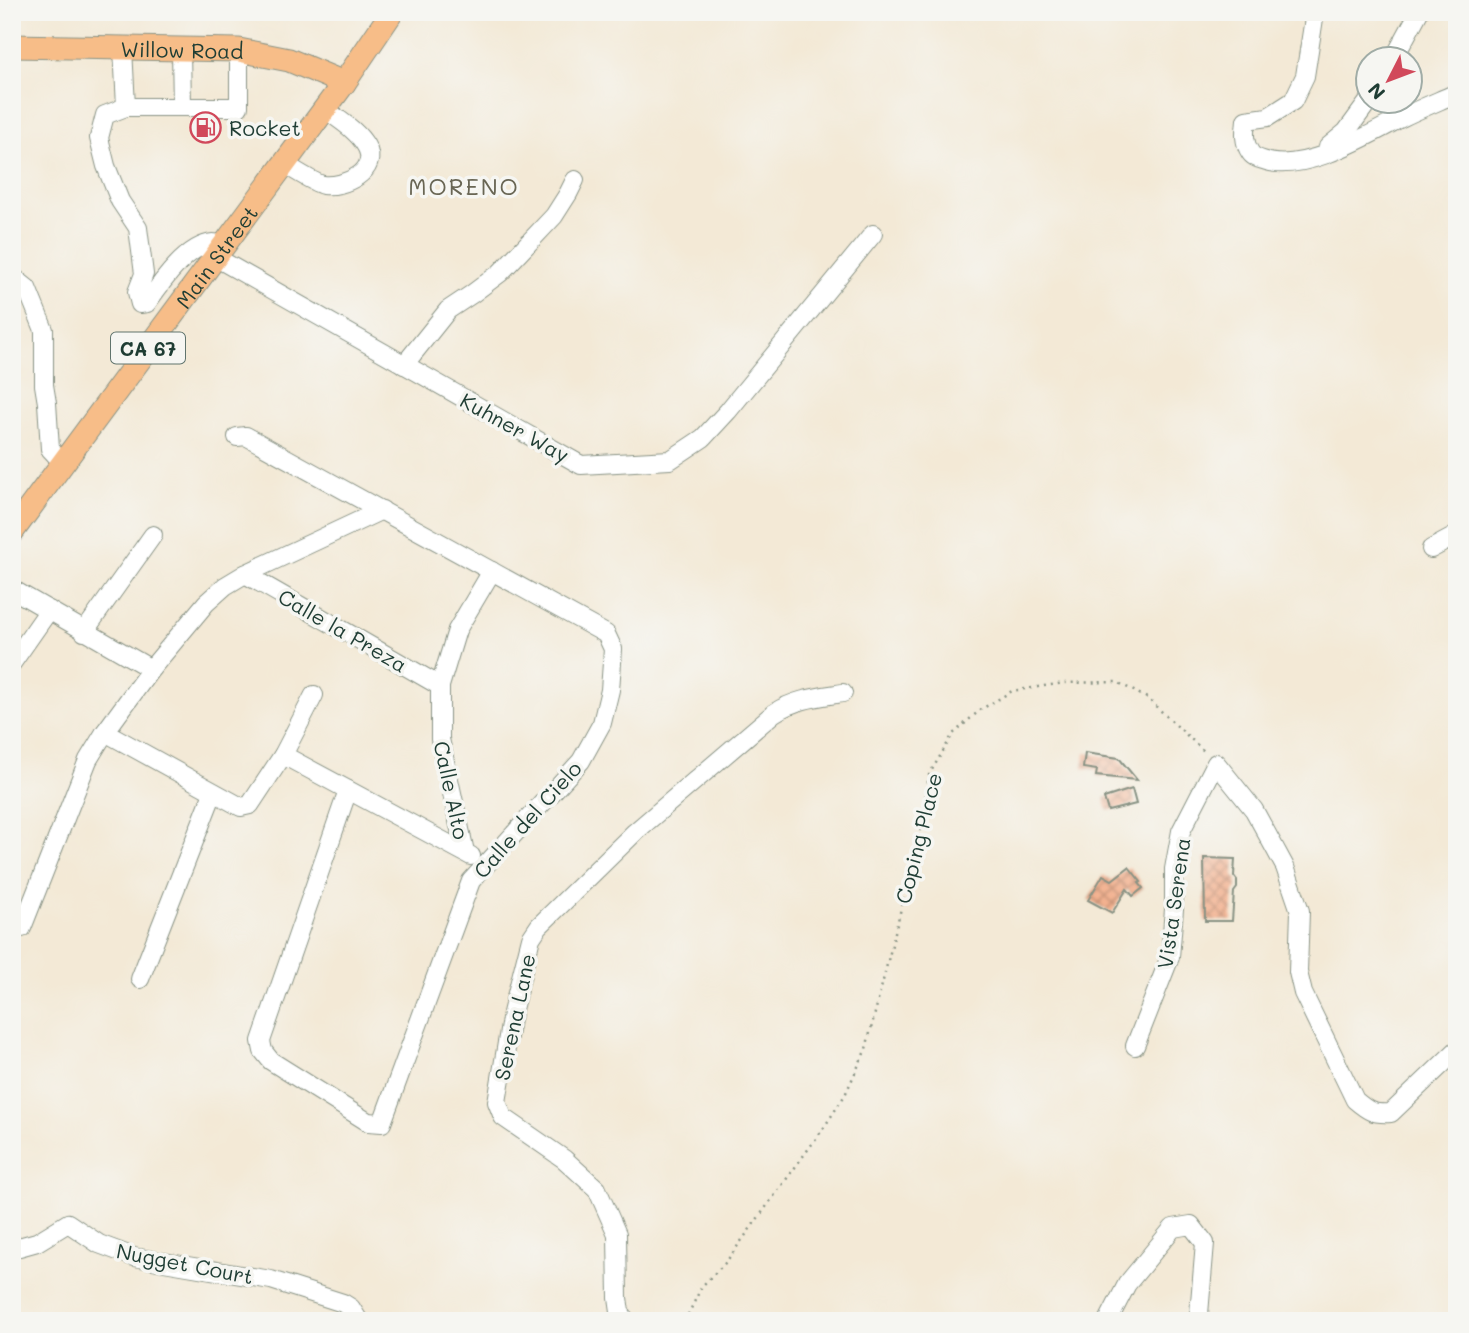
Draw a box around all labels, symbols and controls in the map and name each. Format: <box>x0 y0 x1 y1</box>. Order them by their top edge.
street label: Willow Road <box>120 34 244 64</box>
north arrow <box>1354 46 1424 116</box>
text: N <box>1362 78 1390 105</box>
fuel station icon: Rocket <box>189 110 223 144</box>
place label: Rocket <box>229 114 301 141</box>
district label: MORENO <box>408 171 520 201</box>
street label: Main Street <box>169 199 263 313</box>
road number: CA 67 <box>111 332 185 364</box>
street label: Kuhner Way <box>456 386 574 468</box>
street label: Calle la Preza <box>274 582 412 678</box>
street label: Calle Alto <box>428 738 476 842</box>
street label: Calle del Cielo <box>467 755 587 883</box>
street label: Coping Place <box>889 770 947 906</box>
street label: Vista Serena <box>1150 836 1196 970</box>
street label: Serena Lane <box>487 951 541 1083</box>
street label: Nugget Court <box>114 1236 256 1290</box>

